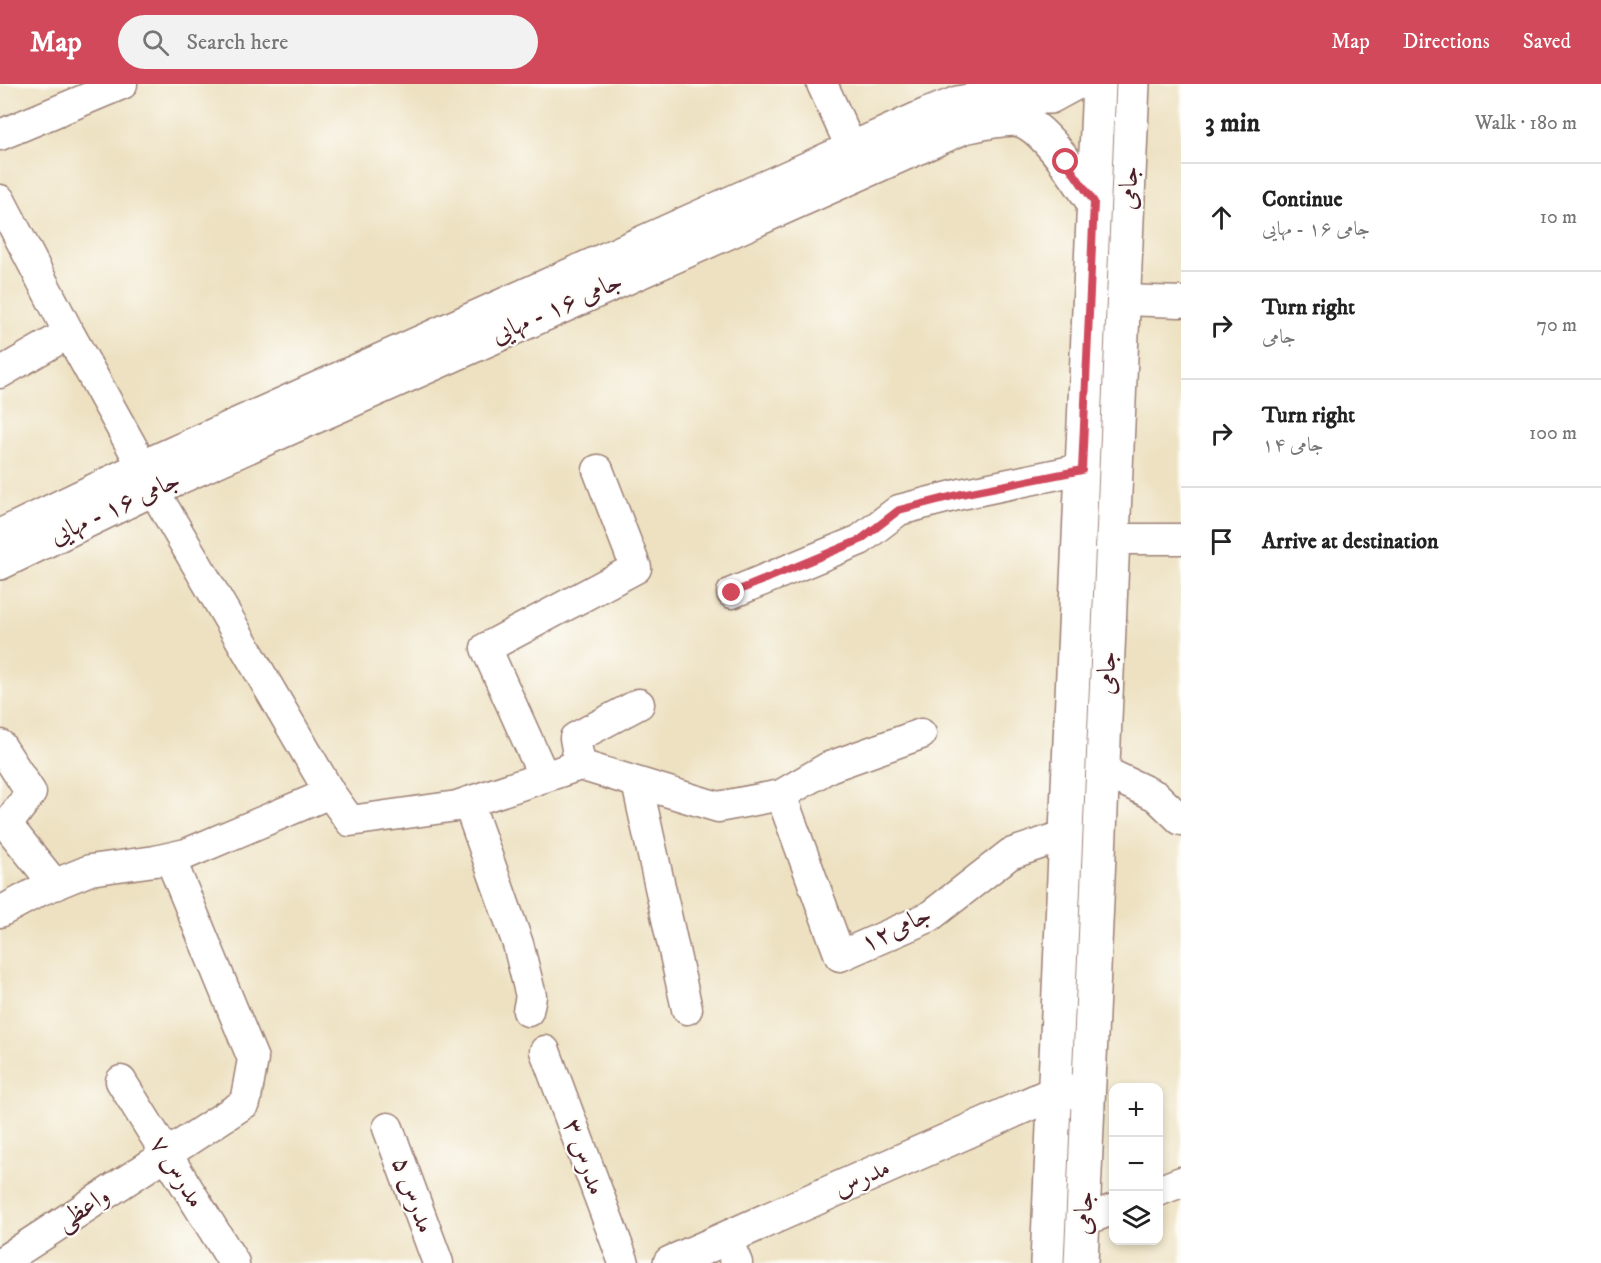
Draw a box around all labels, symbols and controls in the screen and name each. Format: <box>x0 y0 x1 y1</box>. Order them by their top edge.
search box <box>118 15 538 69</box>
text: Map <box>30 25 82 60</box>
icon: search <box>139 26 172 59</box>
text: Search here <box>187 29 288 56</box>
text: Map <box>1331 29 1370 55</box>
text: Directions <box>1403 29 1490 55</box>
text: Saved <box>1523 29 1571 55</box>
text: 3 min <box>1205 107 1260 140</box>
text: Walk · 180 m <box>1475 111 1577 136</box>
route start <box>1052 148 1078 174</box>
street label: جامی <box>1111 165 1147 211</box>
text: Continue <box>1262 186 1343 213</box>
icon: ahead <box>1205 201 1238 234</box>
text: 10 m <box>1540 205 1577 230</box>
text: جامی ۱۶ - مهایی <box>1262 217 1370 242</box>
street label: جامی ۱۶ - مهایی <box>486 264 628 352</box>
text: Turn right <box>1262 294 1355 321</box>
icon: right <box>1205 309 1238 342</box>
text: 70 m <box>1536 313 1577 338</box>
text: جامی <box>1262 325 1296 350</box>
text: Turn right <box>1262 402 1355 429</box>
icon: right <box>1205 417 1238 450</box>
text: 100 m <box>1529 421 1577 446</box>
text: جامی ۱۴ <box>1262 433 1324 458</box>
street label: جامی ۱۶ - مهایی <box>44 463 186 553</box>
icon: arrive <box>1205 525 1238 558</box>
text: Arrive at destination <box>1262 528 1439 555</box>
route end <box>718 579 744 605</box>
street label: جامی <box>1090 650 1124 696</box>
street label: جامی۱۲ <box>855 898 937 960</box>
map controls <box>1109 1083 1163 1245</box>
button: + <box>1109 1083 1163 1137</box>
street label: مدرس ۳ <box>555 1114 613 1200</box>
street label: مدرس ۷ <box>142 1130 212 1214</box>
button: − <box>1109 1137 1163 1191</box>
street label: مدرس <box>829 1151 895 1205</box>
street label: مدرس ۵ <box>384 1152 442 1238</box>
street label: واعظی <box>50 1179 116 1239</box>
street label: جامی <box>1066 1190 1102 1236</box>
button: layers <box>1109 1191 1163 1245</box>

